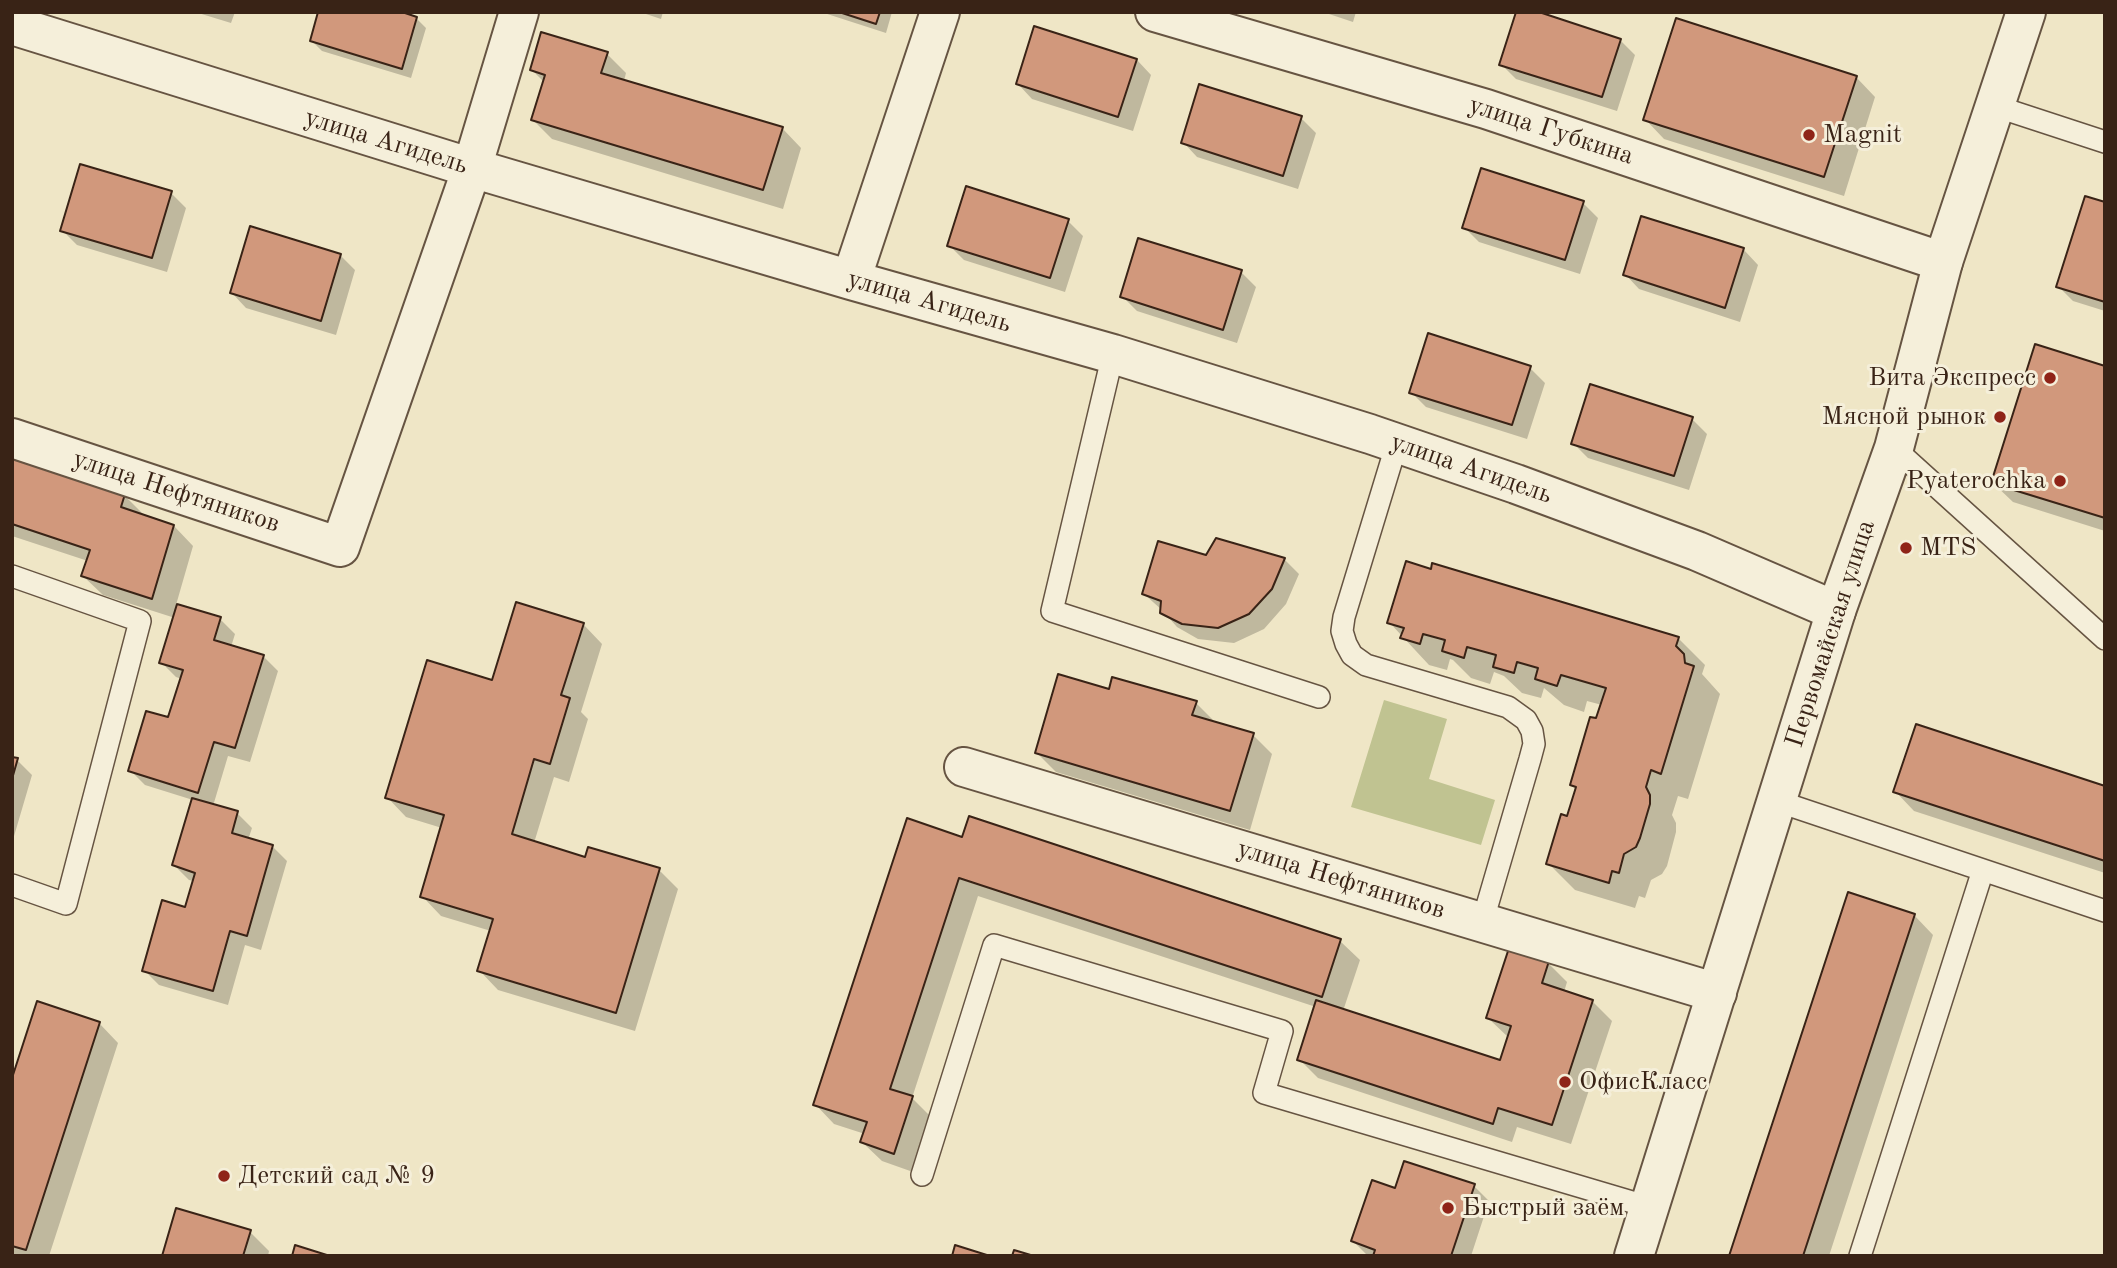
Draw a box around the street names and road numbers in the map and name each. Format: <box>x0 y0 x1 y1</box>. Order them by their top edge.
street label: улица Губкина <box>1465 90 1637 172</box>
street label: улица Агидель <box>301 102 471 182</box>
street label: улица Агидель <box>844 264 1014 340</box>
street label: улица Агидель <box>1386 427 1556 511</box>
street label: улица Нефтяников <box>68 444 284 540</box>
street label: Первомайская улица <box>1779 516 1883 752</box>
street label: улица Нефтяников <box>1233 834 1449 926</box>

